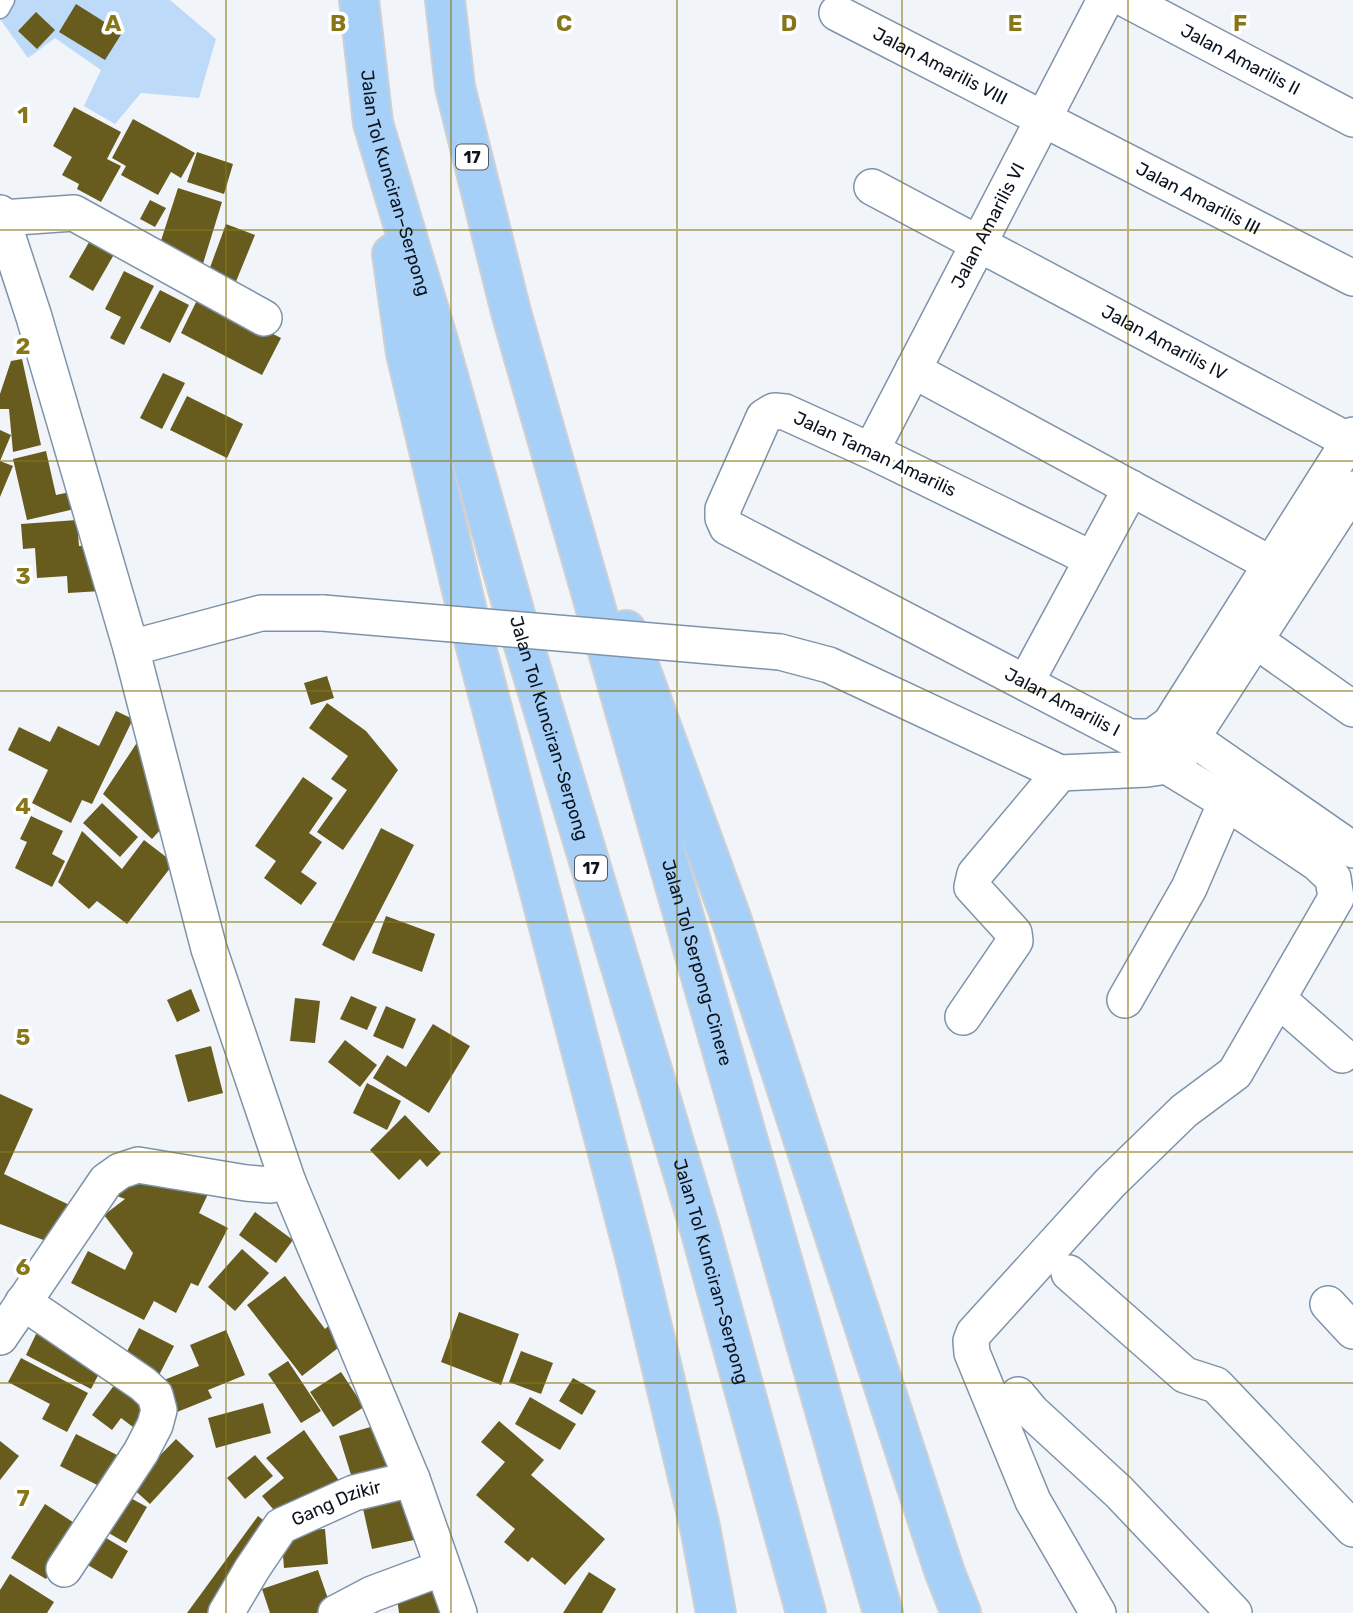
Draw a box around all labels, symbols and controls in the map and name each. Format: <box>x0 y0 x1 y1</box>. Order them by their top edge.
text: A <box>105 9 122 37</box>
text: B <box>330 9 346 37</box>
text: C <box>556 9 572 37</box>
text: D <box>781 9 797 37</box>
text: E <box>1008 9 1022 37</box>
text: F <box>1233 9 1247 37</box>
street label: Jalan Amarilis II <box>1177 19 1304 100</box>
street label: Jalan Amarilis VIII <box>869 22 1011 110</box>
street label: Jalan Tol Kunciran–Serpong <box>356 69 435 298</box>
text: 1 <box>17 101 29 129</box>
road number: 17 <box>456 144 488 169</box>
street label: Jalan Amarilis III <box>1132 157 1264 240</box>
street label: Jalan Amarilis VI <box>946 159 1030 292</box>
street label: Jalan Amarilis IV <box>1098 300 1231 385</box>
text: 2 <box>16 332 30 360</box>
street label: Jalan Taman Amarilis <box>790 407 960 501</box>
text: 3 <box>15 562 31 590</box>
street label: Jalan Tol Kunciran–Serpong <box>505 613 593 843</box>
street label: Jalan Amarilis I <box>1001 663 1124 741</box>
text: 4 <box>15 792 31 820</box>
road number: 17 <box>575 856 607 880</box>
street label: Jalan Tol Serpong–Cinere <box>657 857 737 1068</box>
text: 5 <box>16 1023 31 1051</box>
street label: Jalan Tol Kunciran–Serpong <box>668 1156 753 1387</box>
text: 6 <box>16 1253 31 1281</box>
street label: Gang Dzikir <box>288 1476 383 1531</box>
text: 7 <box>16 1484 30 1512</box>

